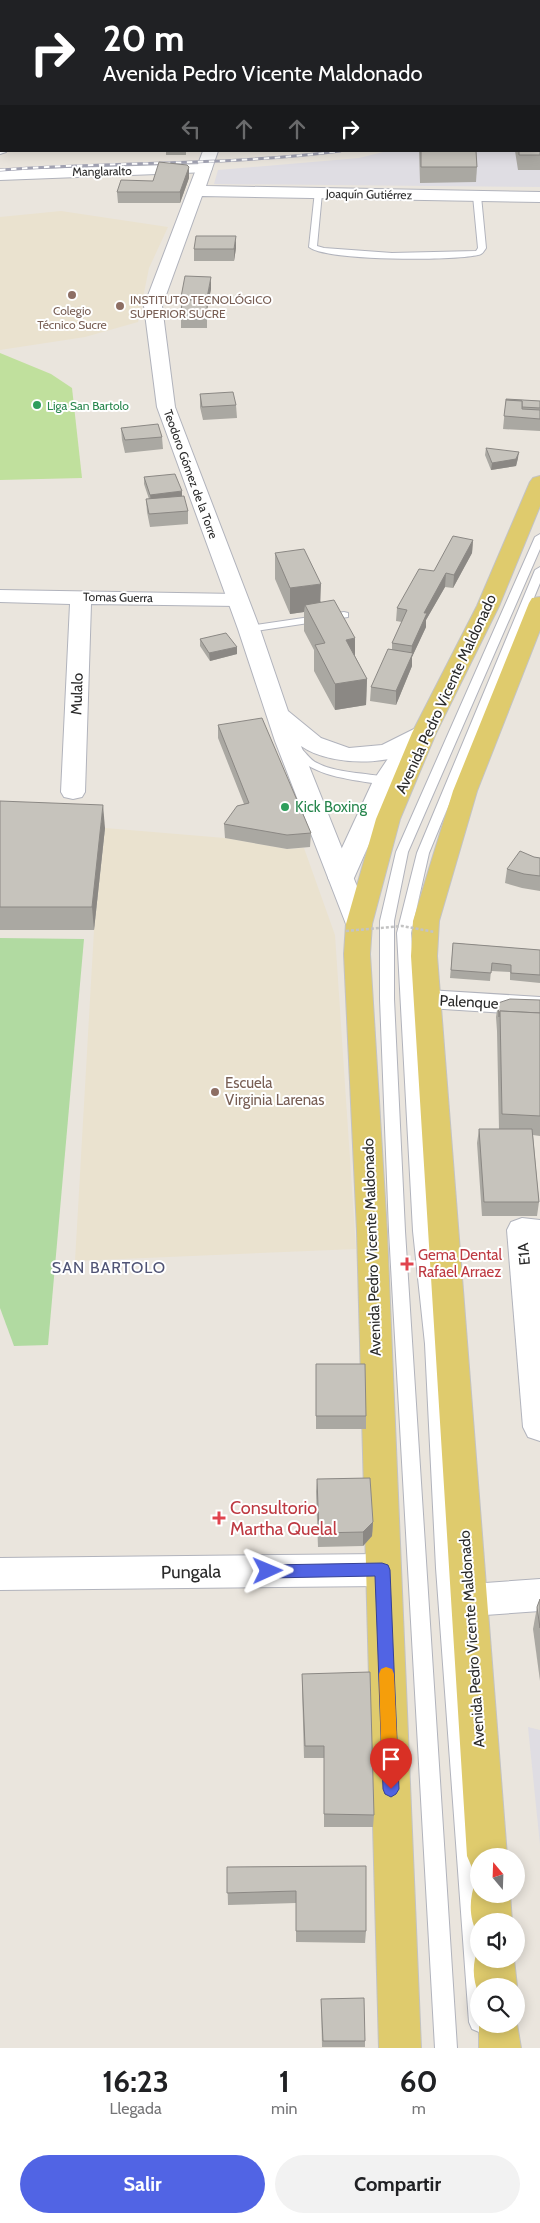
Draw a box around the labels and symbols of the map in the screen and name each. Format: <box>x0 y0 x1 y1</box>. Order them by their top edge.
street label: Manglaralto <box>72 163 132 179</box>
street label: Joaquín Gutiérrez <box>325 186 413 202</box>
marker: Colegio Técnico Sucre <box>66 289 78 301</box>
place label: INSTITUTO TECNOLÓGICO SUPERIOR SUCRE <box>130 292 272 321</box>
marker: INSTITUTO TECNOLÓGICO SUPERIOR SUCRE <box>114 300 126 312</box>
place label: Colegio Técnico Sucre <box>37 303 107 332</box>
place label: Liga San Bartolo <box>47 398 129 413</box>
marker: Liga San Bartolo <box>31 399 43 411</box>
street label: Teodoro Gómez de la Torre <box>161 407 221 541</box>
street label: Tomas Guerra <box>83 589 153 605</box>
street label: Avenida Pedro Vicente Maldonado <box>392 591 500 797</box>
street label: Mulalo <box>67 673 87 715</box>
place label: Kick Boxing <box>295 798 368 816</box>
marker: Kick Boxing <box>279 801 291 813</box>
street label: Palenque <box>439 991 499 1013</box>
place label: Escuela Virginia Larenas <box>225 1074 324 1109</box>
marker: Escuela Virginia Larenas <box>209 1086 221 1098</box>
street label: Avenida Pedro Vicente Maldonado <box>359 1138 385 1356</box>
street label: E1A <box>514 1241 534 1266</box>
place label: Gema Dental Rafael Arraez <box>418 1246 502 1281</box>
marker: Gema Dental Rafael Arraez <box>400 1257 414 1271</box>
district label: SAN BARTOLO <box>52 1258 166 1277</box>
place label: Consultorio Martha Quelal <box>230 1497 338 1540</box>
marker: Consultorio Martha Quelal <box>212 1511 226 1525</box>
street label: Avenida Pedro Vicente Maldonado <box>455 1530 489 1748</box>
position arrow <box>241 1544 293 1596</box>
street label: Pungala <box>161 1560 222 1584</box>
pin <box>370 1738 412 1789</box>
north arrow <box>470 1848 525 1902</box>

